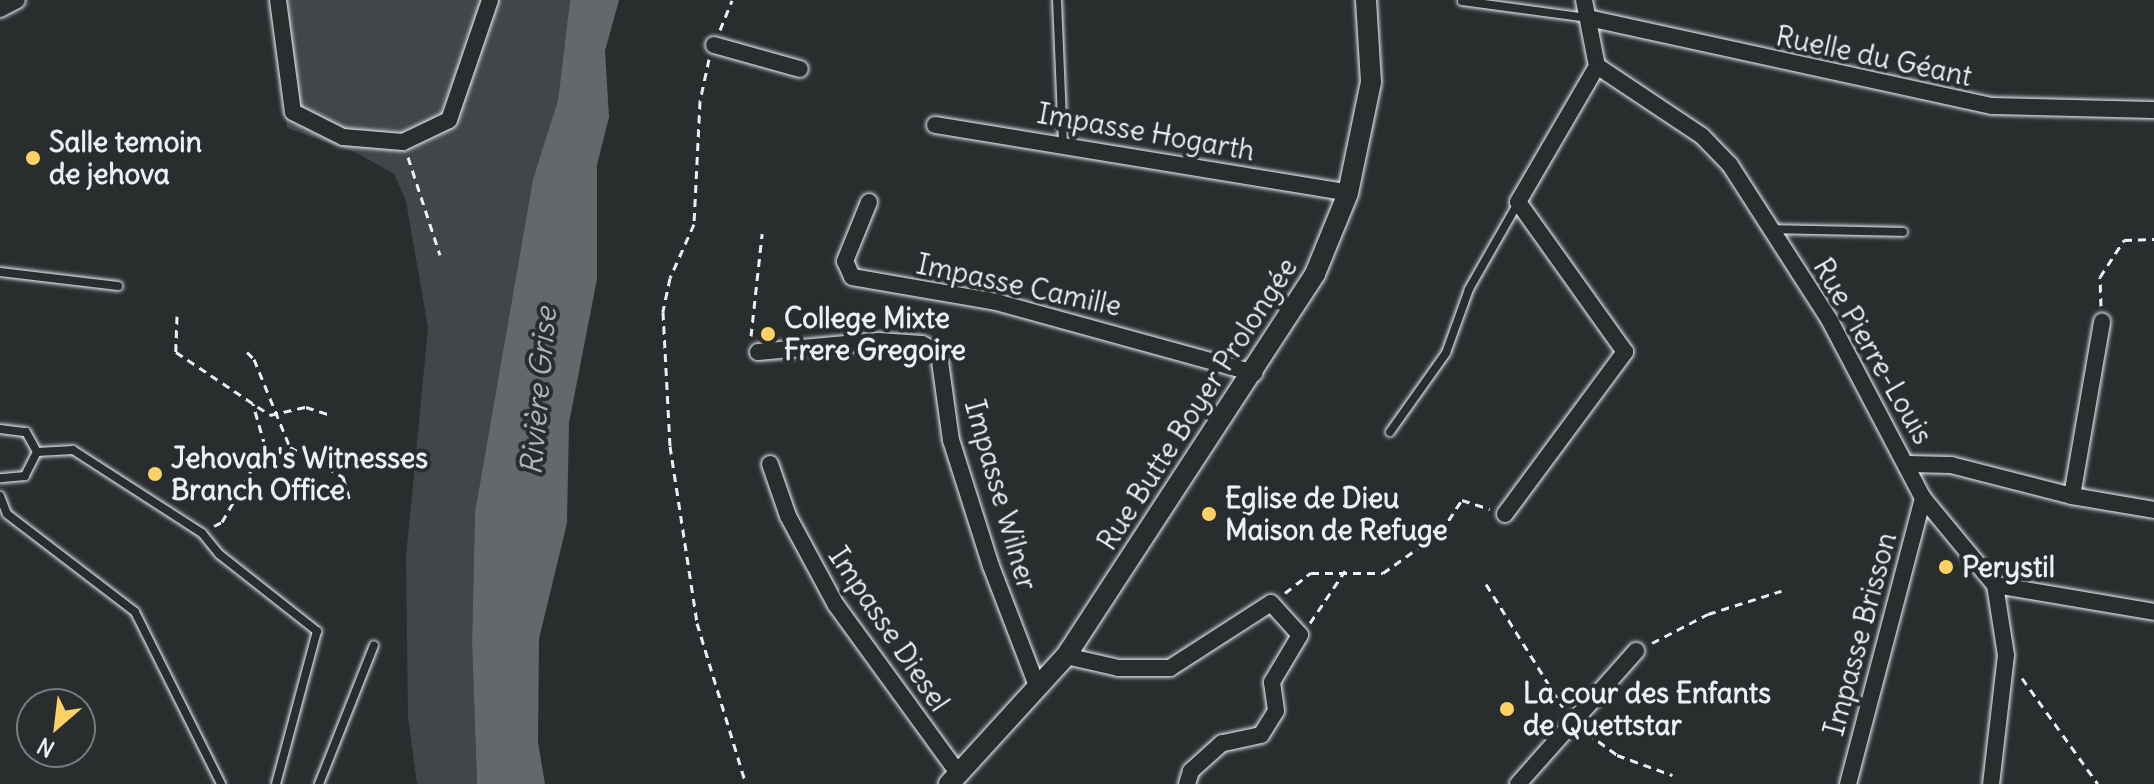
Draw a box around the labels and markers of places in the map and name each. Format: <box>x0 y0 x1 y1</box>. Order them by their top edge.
place label: Salle temoin de jehova <box>49 125 202 191</box>
marker: Salle temoin de jehova <box>24 149 42 167</box>
place label: College Mixte Frere Gregoire <box>784 301 966 367</box>
marker: College Mixte Frere Gregoire <box>759 325 777 343</box>
place label: Jehovah's Witnesses Branch Office <box>171 441 428 507</box>
marker: Jehovah's Witnesses Branch Office <box>146 465 164 483</box>
place label: Eglise de Dieu Maison de Refuge <box>1225 481 1448 547</box>
marker: Eglise de Dieu Maison de Refuge <box>1200 505 1218 523</box>
place label: Perystil <box>1962 550 2055 584</box>
marker: Perystil <box>1937 558 1955 576</box>
place label: La cour des Enfants de Quettstar <box>1523 676 1771 742</box>
marker: La cour des Enfants de Quettstar <box>1498 700 1516 718</box>

